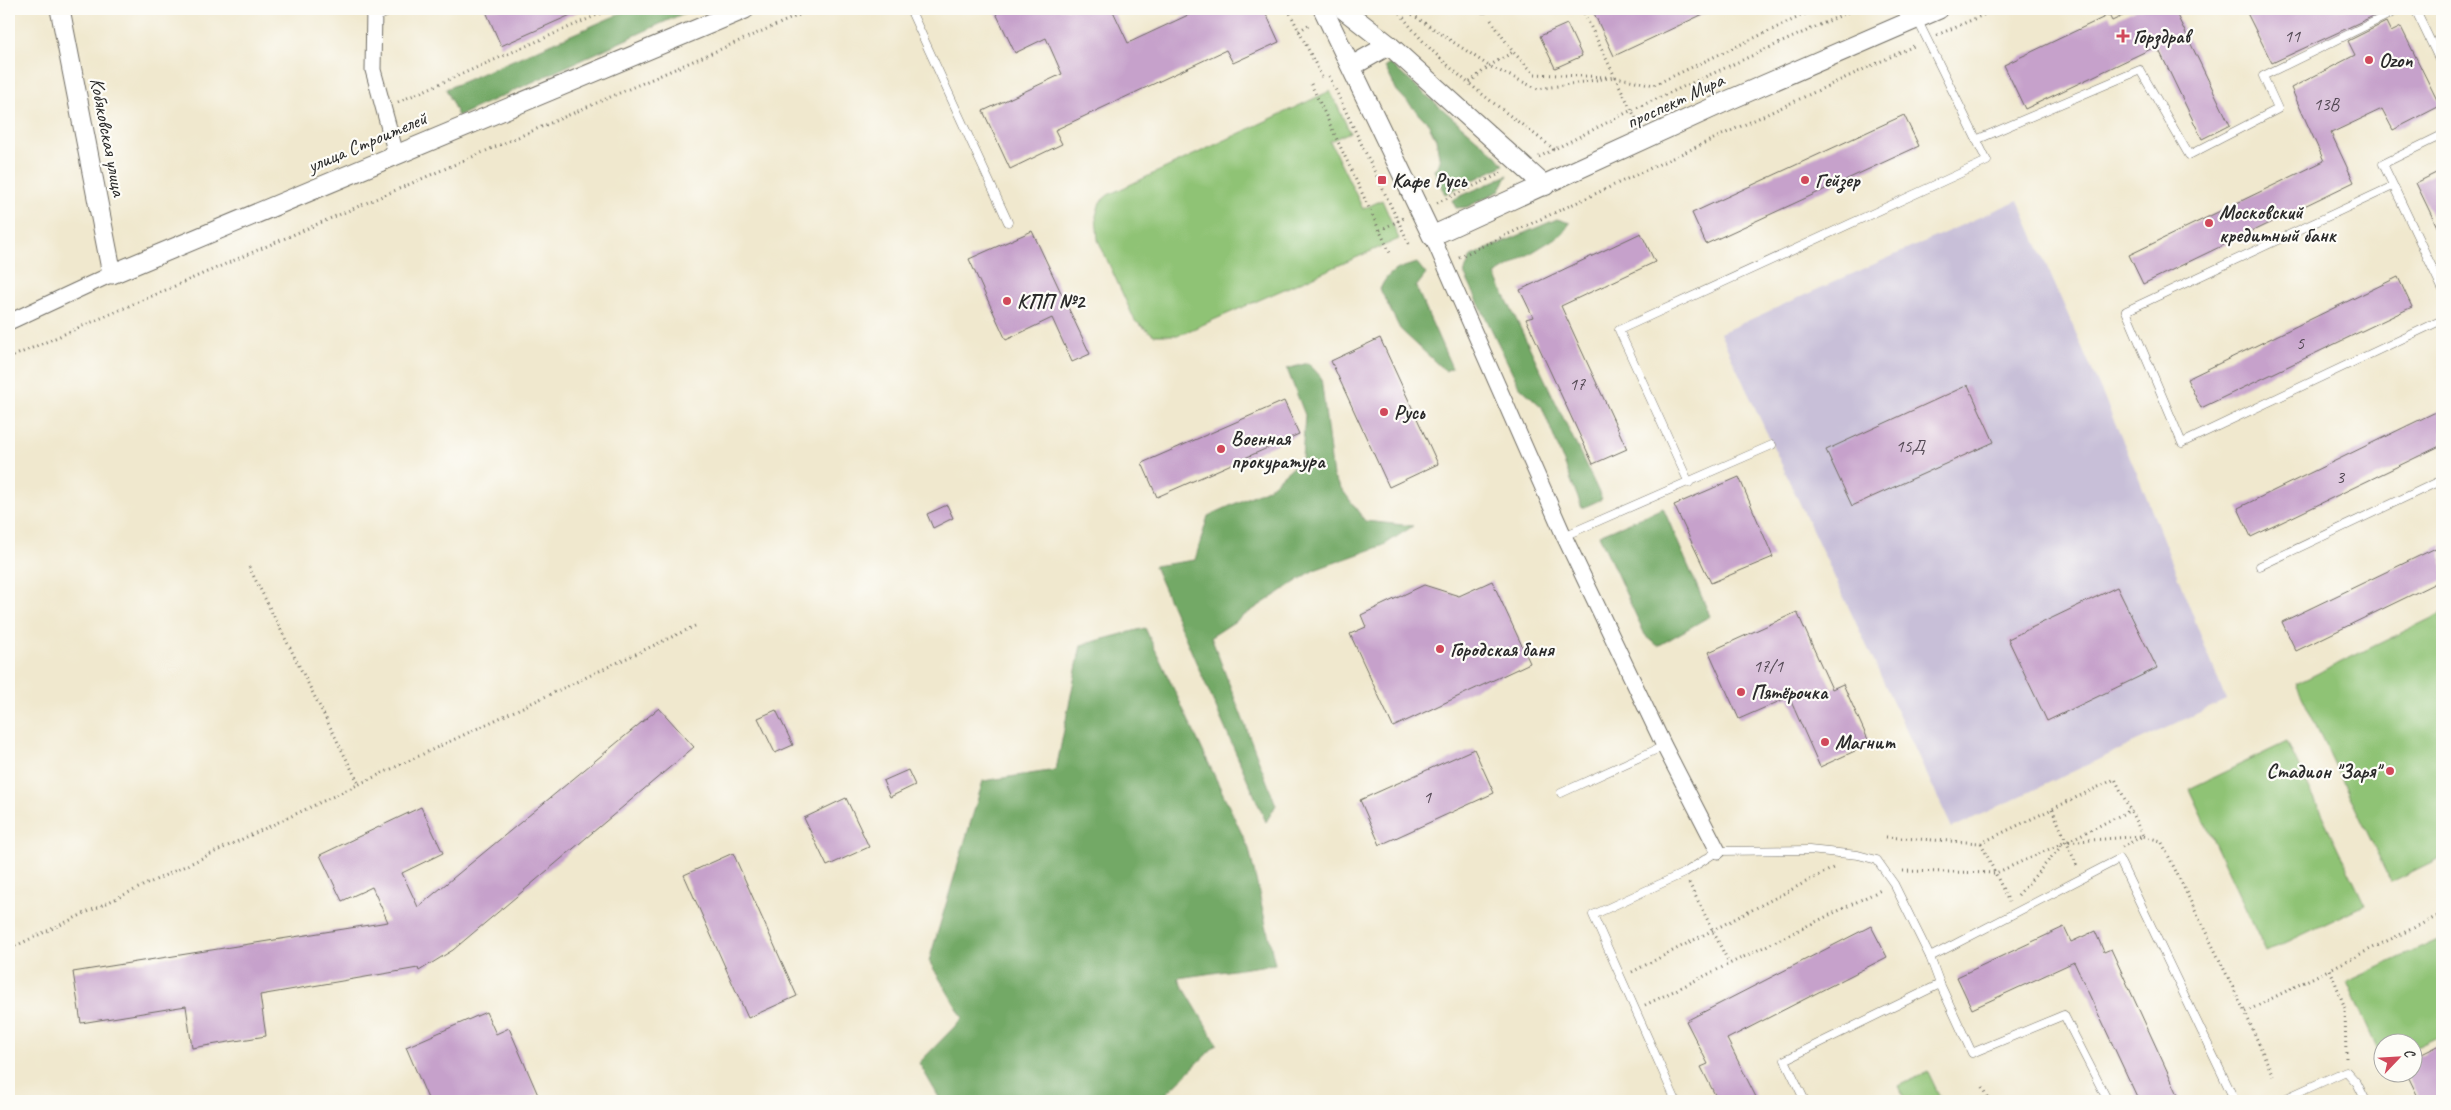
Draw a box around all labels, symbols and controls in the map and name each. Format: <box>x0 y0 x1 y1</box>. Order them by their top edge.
place label: Горздрав <box>2133 24 2194 50</box>
house number: 11 <box>2284 25 2301 47</box>
marker: Горздрав <box>2117 30 2129 42</box>
place label: Ozon <box>2379 48 2413 73</box>
marker: Ozon <box>2363 54 2375 66</box>
street label: проспект Мира <box>1622 67 1729 135</box>
street label: Кобяковская улица <box>84 76 132 200</box>
house number: 13В <box>2313 93 2340 115</box>
street label: улица Строителей <box>303 105 432 179</box>
place label: Кафе Русь <box>1392 168 1468 193</box>
place label: Гейзер <box>1815 168 1862 194</box>
marker: Кафе Русь <box>1376 174 1388 186</box>
marker: Гейзер <box>1799 174 1811 186</box>
place label: Московский кредитный банк <box>2219 200 2338 248</box>
marker: Московский кредитный банк <box>2203 217 2215 229</box>
place label: КПП №2 <box>1017 289 1086 314</box>
marker: КПП №2 <box>1001 295 1013 307</box>
house number: 5 <box>2296 332 2305 354</box>
house number: 17 <box>1569 373 1586 395</box>
place label: Русь <box>1394 400 1426 425</box>
marker: Русь <box>1378 406 1390 418</box>
place label: Военная прокуратура <box>1231 426 1326 475</box>
house number: 15Д <box>1895 435 1927 457</box>
marker: Военная прокуратура <box>1215 443 1227 455</box>
house number: 3 <box>2336 466 2346 488</box>
place label: Городская баня <box>1450 637 1555 662</box>
marker: Городская баня <box>1434 643 1446 655</box>
house number: 17/1 <box>1753 655 1784 677</box>
place label: Пятёрочка <box>1751 680 1829 705</box>
marker: Пятёрочка <box>1735 686 1747 698</box>
place label: Магнит <box>1835 730 1896 755</box>
marker: Магнит <box>1819 736 1831 748</box>
place label: Стадион "Заря" <box>2267 759 2384 784</box>
marker: Стадион "Заря" <box>2384 765 2396 777</box>
house number: 1 <box>1423 786 1432 808</box>
north arrow <box>2374 1032 2424 1082</box>
text: С <box>2400 1046 2419 1061</box>

